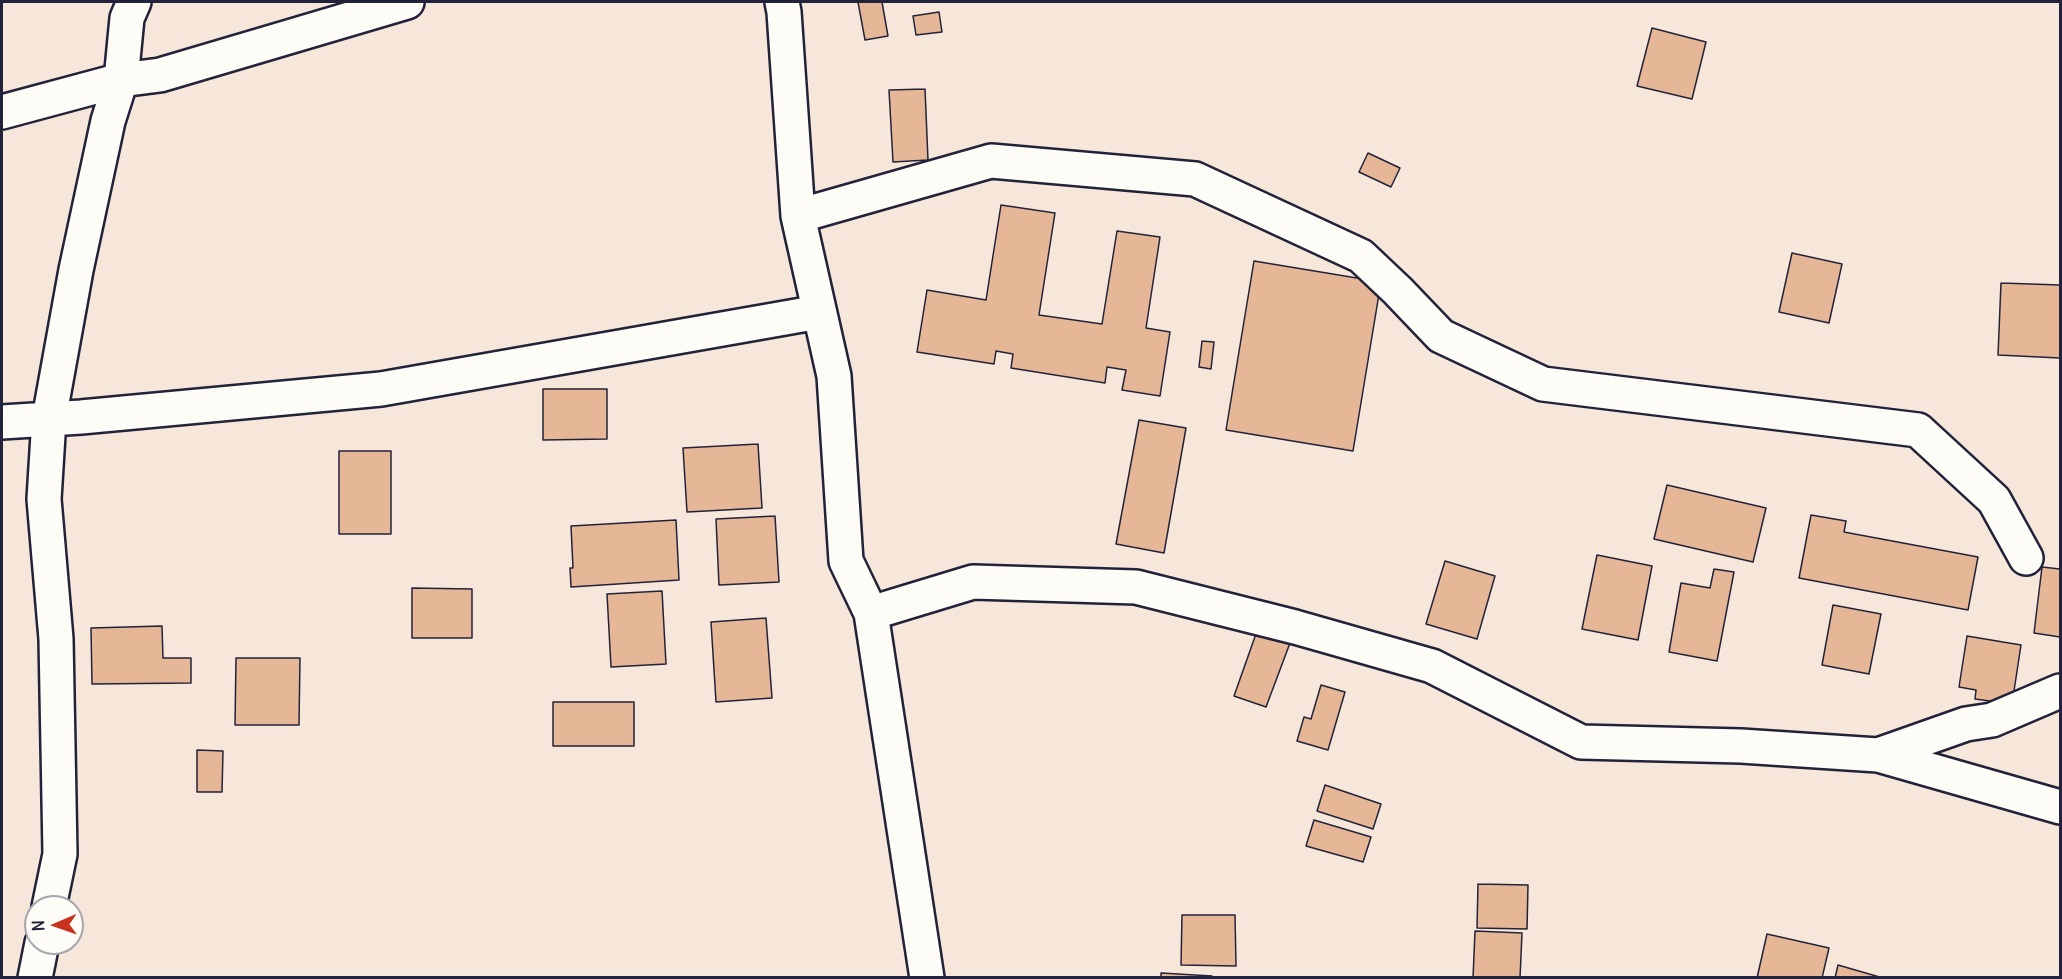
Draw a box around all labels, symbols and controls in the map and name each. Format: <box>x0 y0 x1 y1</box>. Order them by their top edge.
north arrow <box>24 895 84 955</box>
text: N <box>28 920 48 931</box>

